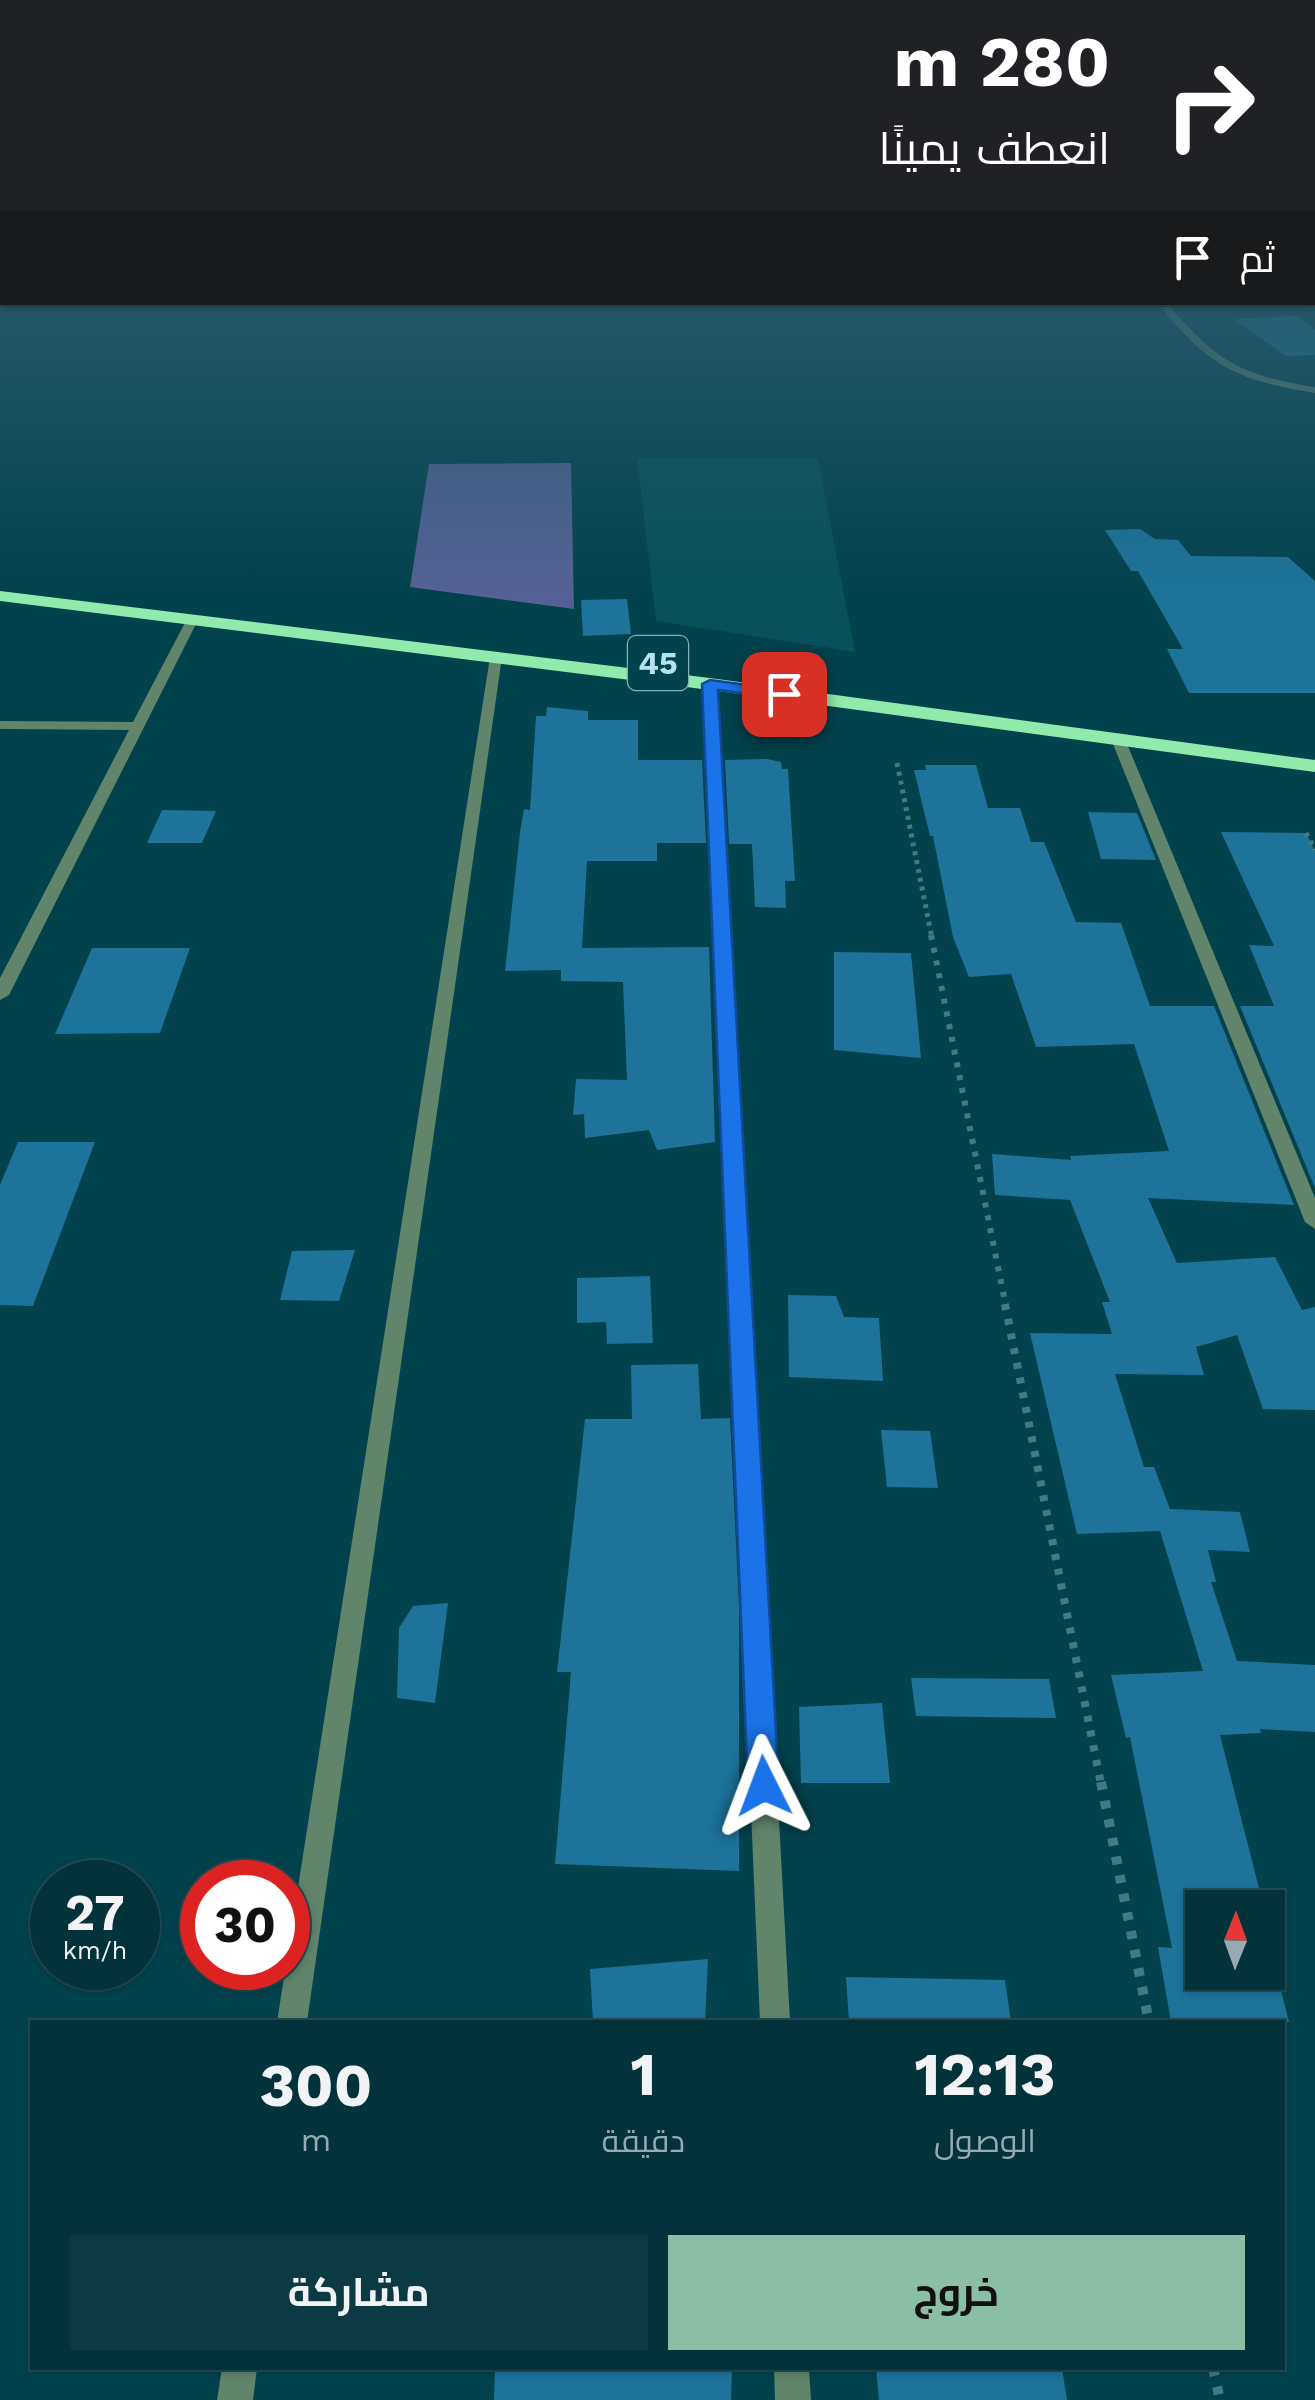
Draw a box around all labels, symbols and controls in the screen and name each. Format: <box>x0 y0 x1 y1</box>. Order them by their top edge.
text: 280 m <box>893 21 1110 103</box>
icon: right <box>1145 40 1275 170</box>
text: انعطف يمينًا <box>879 122 1110 175</box>
icon: arrive <box>1165 230 1220 285</box>
text: ثم <box>1240 237 1275 281</box>
road number: 45 <box>628 636 688 690</box>
pin <box>742 652 827 737</box>
icon: arrive <box>757 667 812 722</box>
position arrow <box>712 1734 816 1838</box>
speed limit sign: 30 <box>180 1860 310 1990</box>
text: 27 <box>65 1883 125 1942</box>
north arrow <box>1185 1890 1285 1990</box>
map controls <box>1185 1890 1285 1990</box>
text: km/h <box>63 1936 127 1965</box>
text: 1 <box>630 2039 656 2110</box>
text: 12:13 <box>914 2039 1056 2110</box>
text: 300 <box>259 2050 372 2121</box>
text: m <box>301 2121 331 2159</box>
text: دقيقة <box>602 2122 685 2160</box>
text: الوصول <box>934 2122 1036 2160</box>
button: مشاركة <box>70 2235 648 2350</box>
button: خروج <box>668 2235 1245 2350</box>

